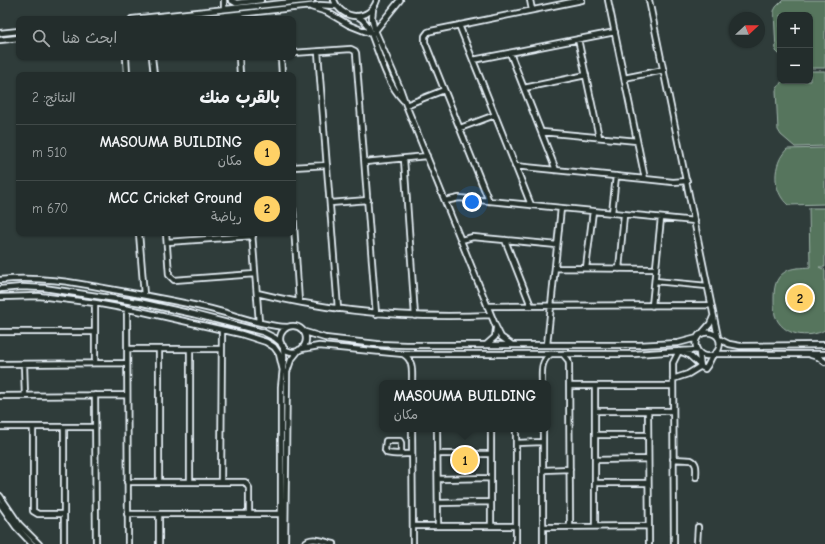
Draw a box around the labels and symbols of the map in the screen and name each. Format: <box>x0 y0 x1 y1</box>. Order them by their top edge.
north arrow <box>729 12 765 48</box>
your location <box>462 192 482 212</box>
pin: 2 <box>787 283 813 313</box>
pin: 1 <box>452 445 478 475</box>

